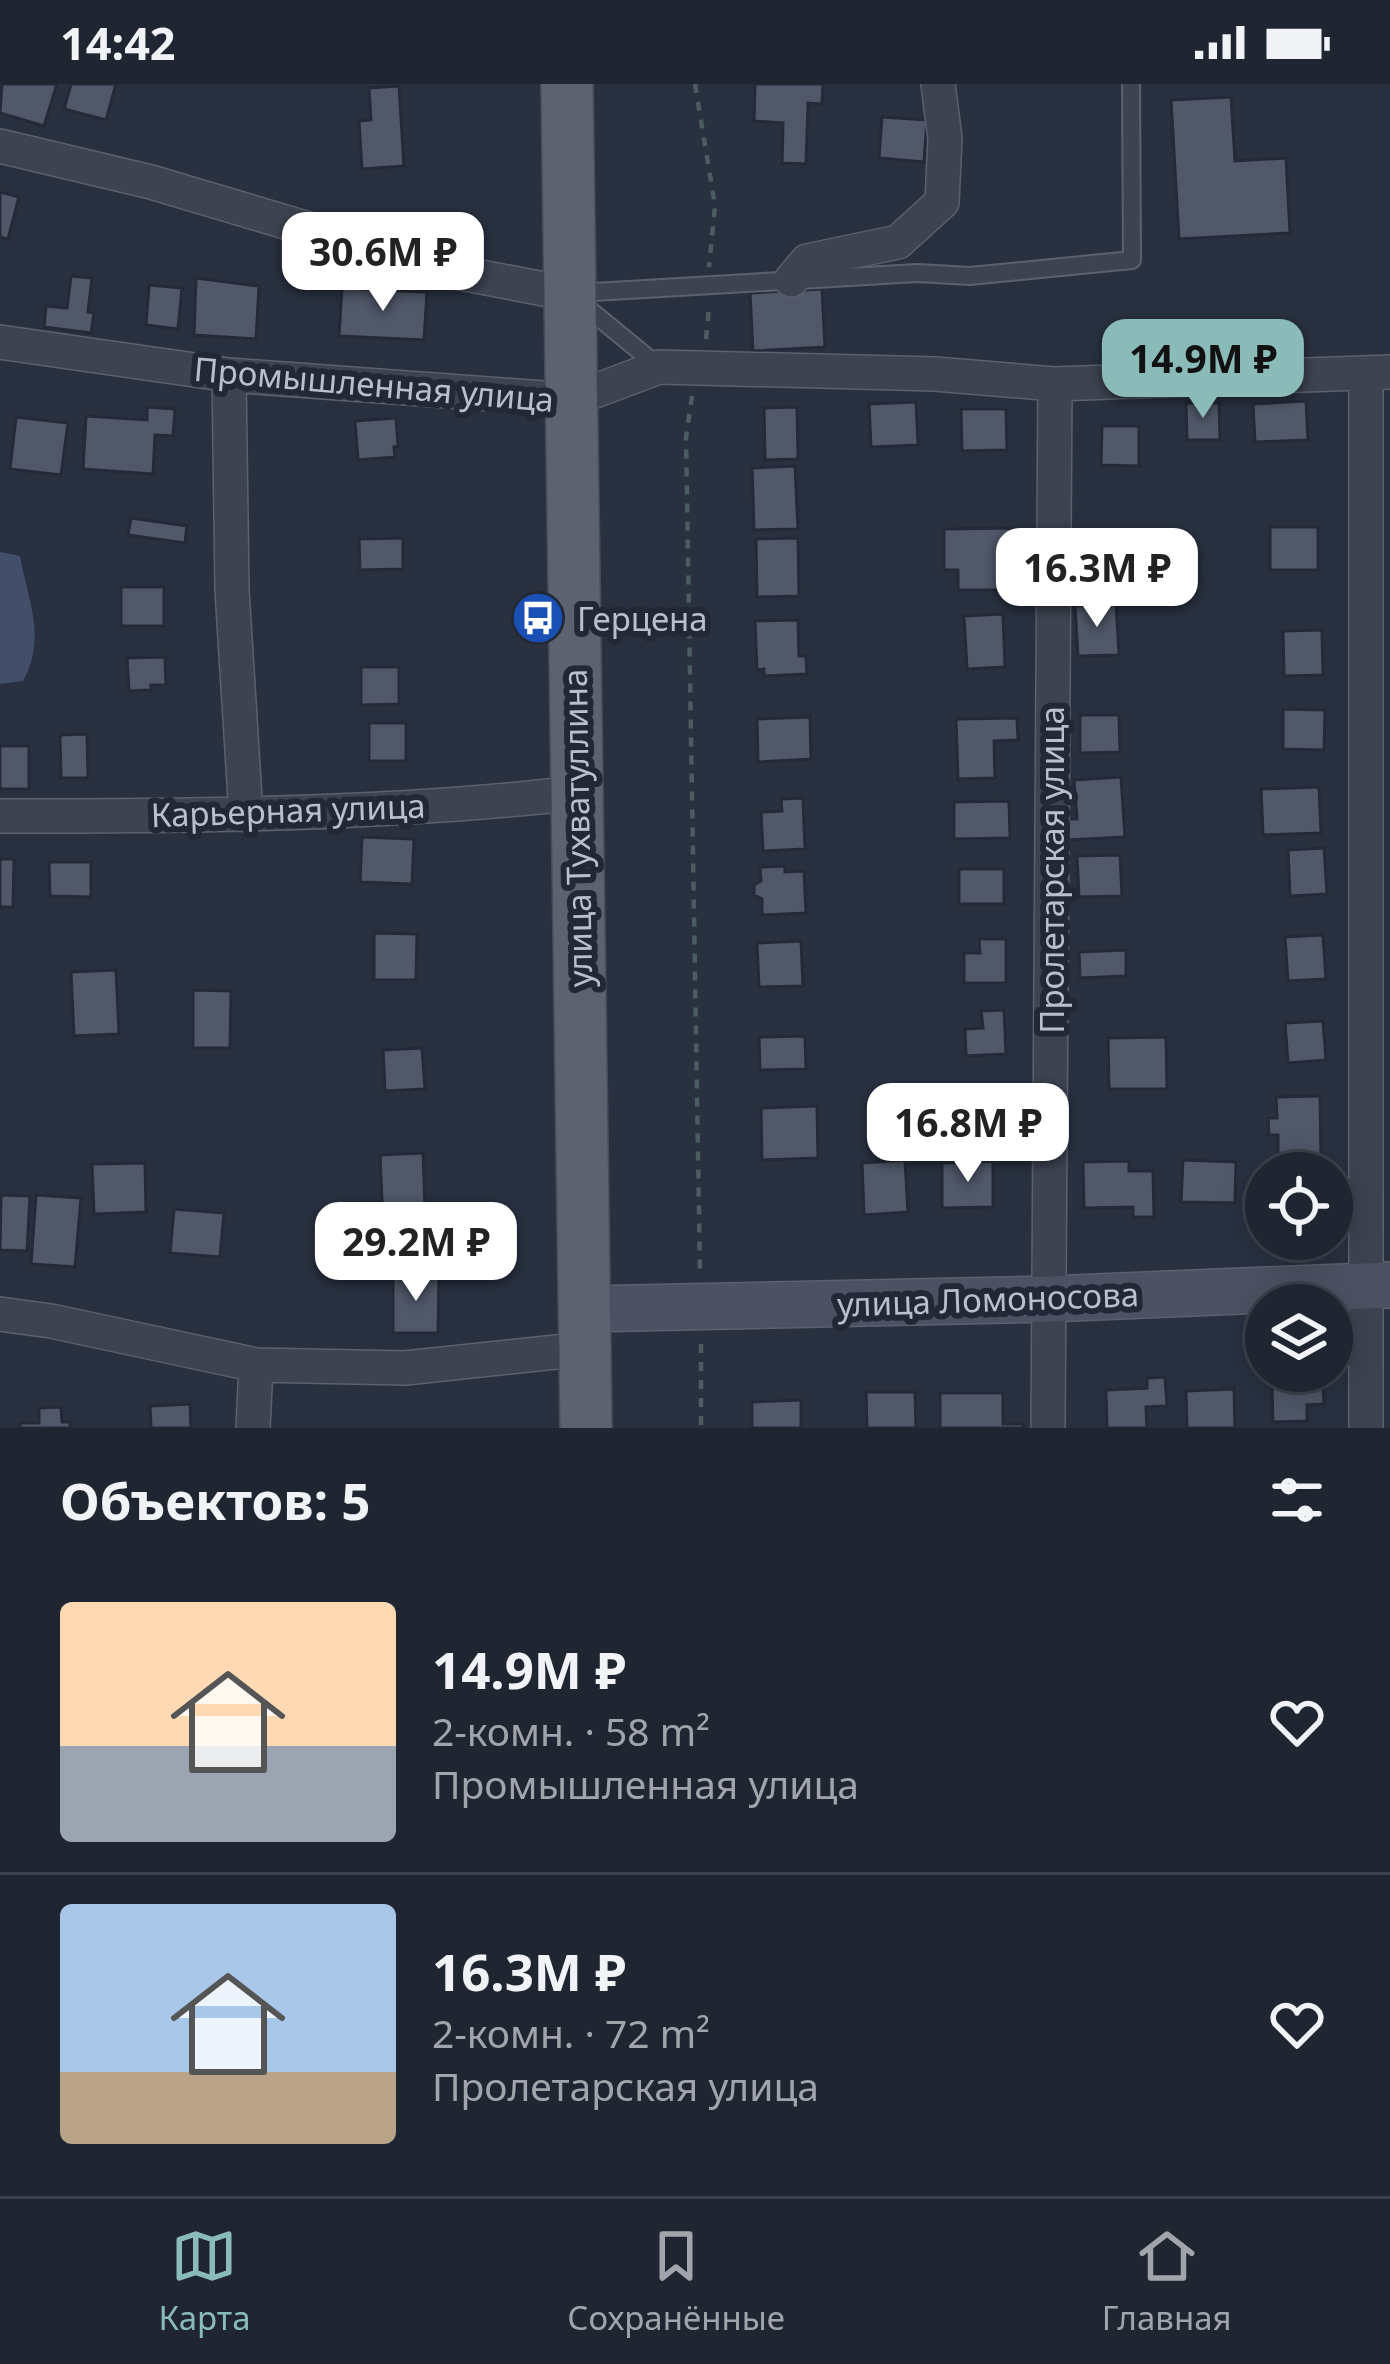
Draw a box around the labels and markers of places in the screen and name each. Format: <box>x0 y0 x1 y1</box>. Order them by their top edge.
pin: 30.6M ₽ <box>272 212 494 314</box>
pin: 14.9M ₽ <box>1092 319 1314 421</box>
pin: 16.3M ₽ <box>986 528 1208 630</box>
bus stop icon: Герцена <box>510 590 566 646</box>
place label: Герцена <box>577 596 708 641</box>
pin: 16.8M ₽ <box>857 1083 1079 1185</box>
pin: 29.2M ₽ <box>305 1202 527 1304</box>

